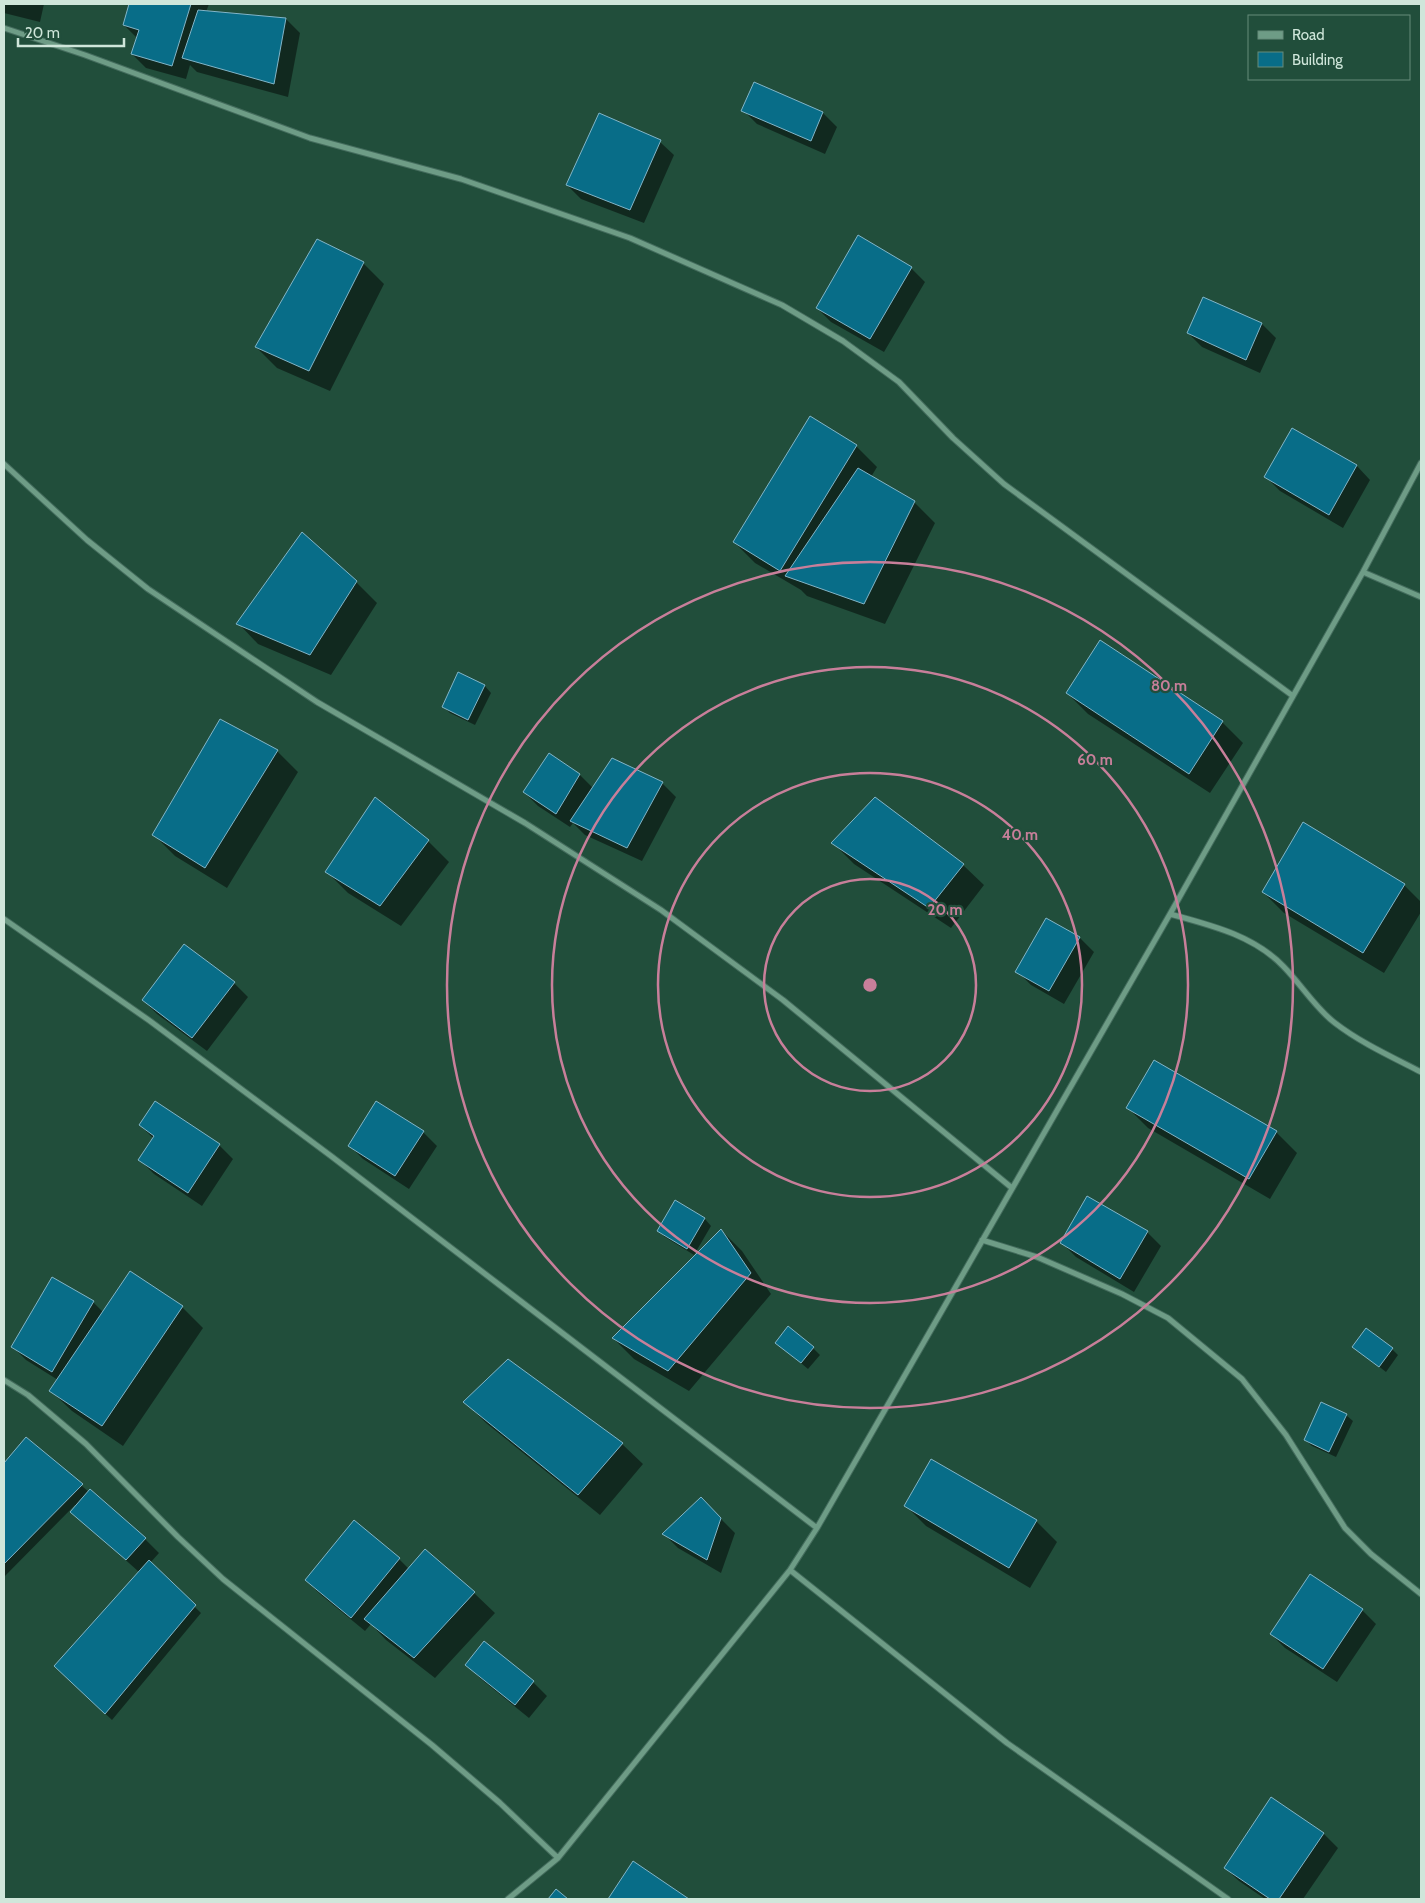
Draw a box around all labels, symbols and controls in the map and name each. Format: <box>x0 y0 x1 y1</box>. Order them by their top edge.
scale bar <box>18 15 124 47</box>
legend <box>1248 15 1410 80</box>
text: 20 m <box>25 24 60 42</box>
text: Road <box>1292 26 1325 44</box>
text: Building <box>1292 51 1343 69</box>
text: 80 m <box>1151 677 1187 695</box>
text: 60 m <box>1077 751 1113 769</box>
text: 40 m <box>1002 826 1038 844</box>
text: 20 m <box>928 901 962 919</box>
centre of rings <box>861 976 879 994</box>

